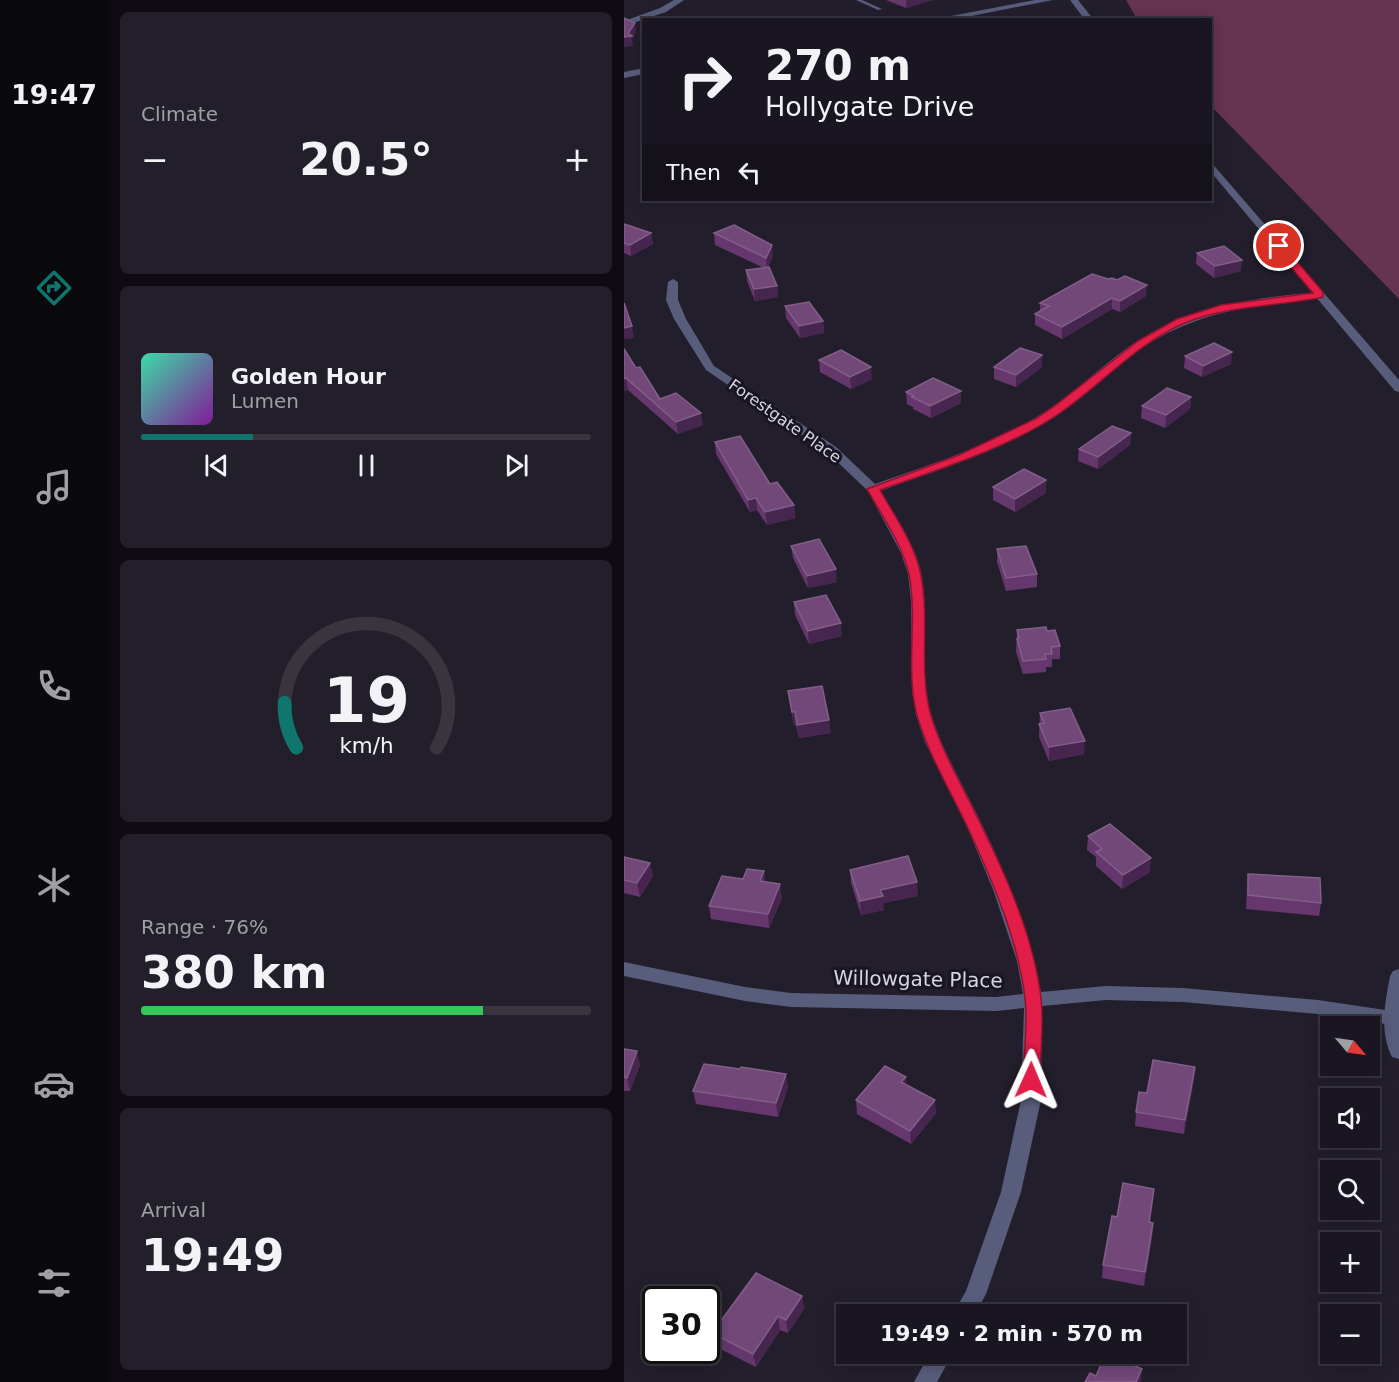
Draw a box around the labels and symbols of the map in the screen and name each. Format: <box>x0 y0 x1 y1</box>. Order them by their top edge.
pin <box>1253 220 1304 271</box>
street label: Forestgate Place <box>725 375 845 467</box>
street label: Willowgate Place <box>833 966 1003 992</box>
north arrow <box>1320 1016 1380 1076</box>
position arrow <box>999 1048 1063 1112</box>
speed limit sign: 30 <box>642 1286 720 1364</box>

